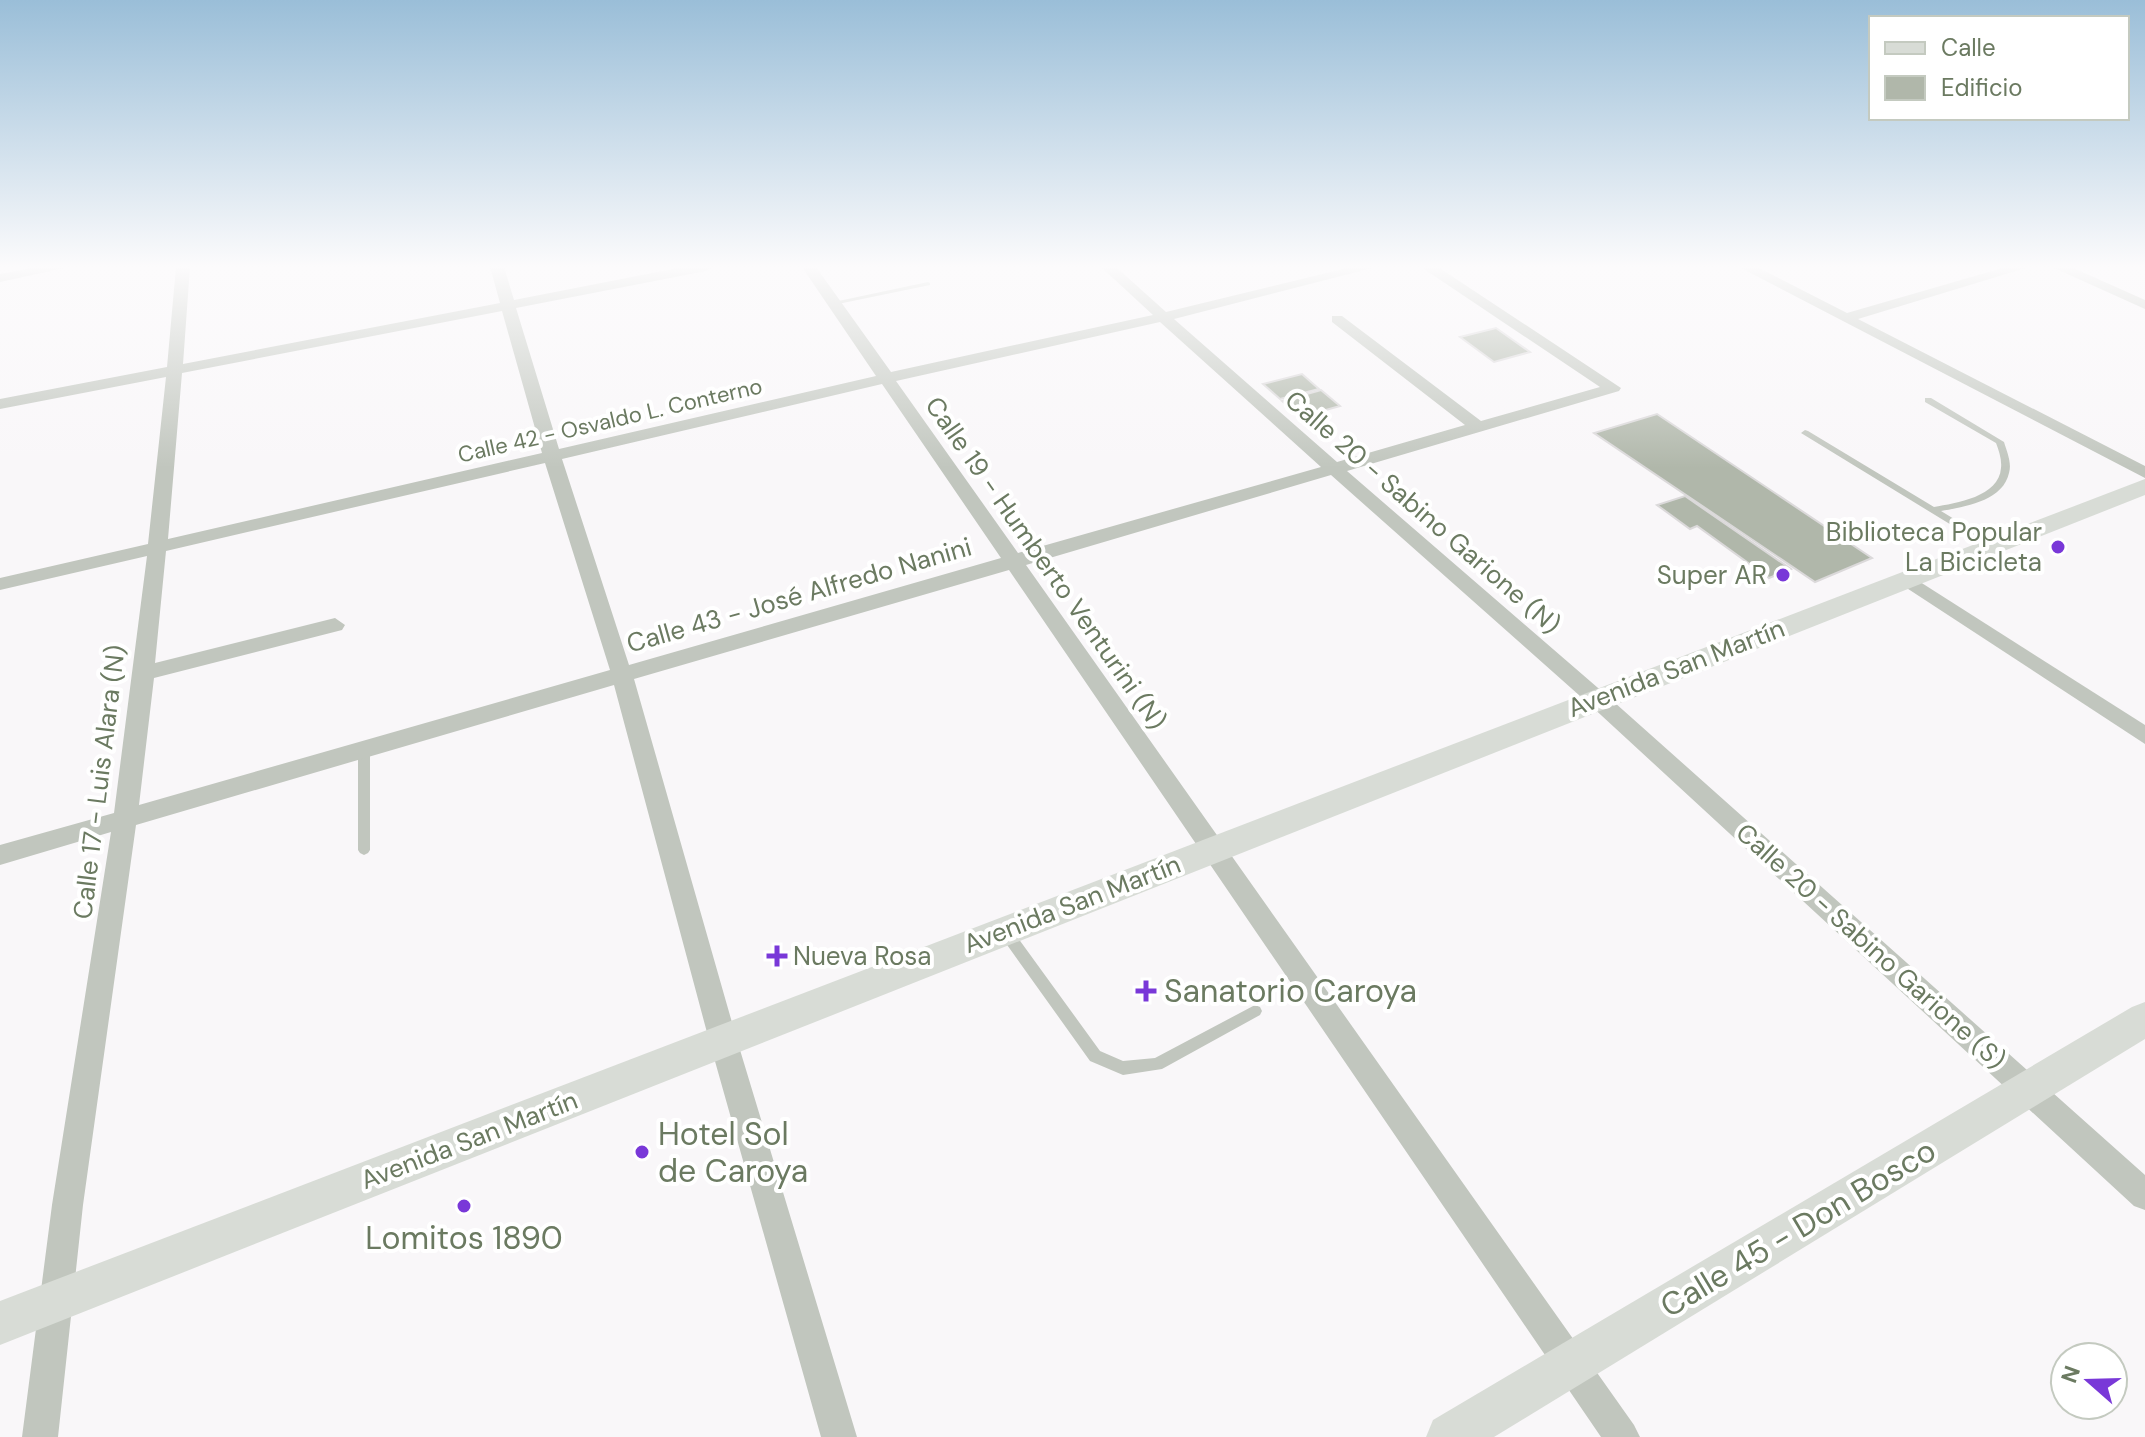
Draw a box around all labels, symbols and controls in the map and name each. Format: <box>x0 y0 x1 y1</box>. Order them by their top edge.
legend <box>1869 16 2129 120</box>
text: Calle <box>1941 32 1996 63</box>
text: Edificio <box>1941 72 2023 103</box>
street label: Calle 42 - Osvaldo L. Conterno <box>455 371 765 470</box>
street label: Calle 20 - Sabino Garione (N) <box>1278 383 1568 641</box>
street label: Calle 19 - Humberto Venturini (N) <box>918 390 1174 736</box>
place label: Biblioteca Popular La Bicicleta <box>1826 515 2042 579</box>
street label: Calle 43 - José Alfredo Nanini <box>623 529 975 661</box>
marker: Biblioteca Popular La Bicicleta <box>2049 538 2067 556</box>
place label: Super AR <box>1657 558 1767 592</box>
marker: Super AR <box>1774 566 1792 584</box>
street label: Avenida San Martín <box>1563 611 1789 725</box>
street label: Calle 17 - Luis Alara (N) <box>65 643 133 921</box>
street label: Calle 20 - Sabino Garione (S) <box>1729 816 2013 1076</box>
street label: Avenida San Martín <box>959 847 1185 961</box>
place label: Nueva Rosa <box>793 939 932 973</box>
marker: Nueva Rosa <box>768 947 786 965</box>
place label: Sanatorio Caroya <box>1164 970 1417 1012</box>
marker: Sanatorio Caroya <box>1135 980 1157 1002</box>
street label: Avenida San Martín <box>356 1083 582 1197</box>
place label: Hotel Sol de Caroya <box>658 1113 808 1192</box>
street label: Calle 45 - Don Bosco <box>1653 1129 1943 1327</box>
marker: Hotel Sol de Caroya <box>633 1143 651 1161</box>
marker: Lomitos 1890 <box>455 1197 473 1215</box>
place label: Lomitos 1890 <box>365 1217 563 1259</box>
north arrow <box>2049 1341 2129 1421</box>
text: N <box>2054 1362 2087 1387</box>

